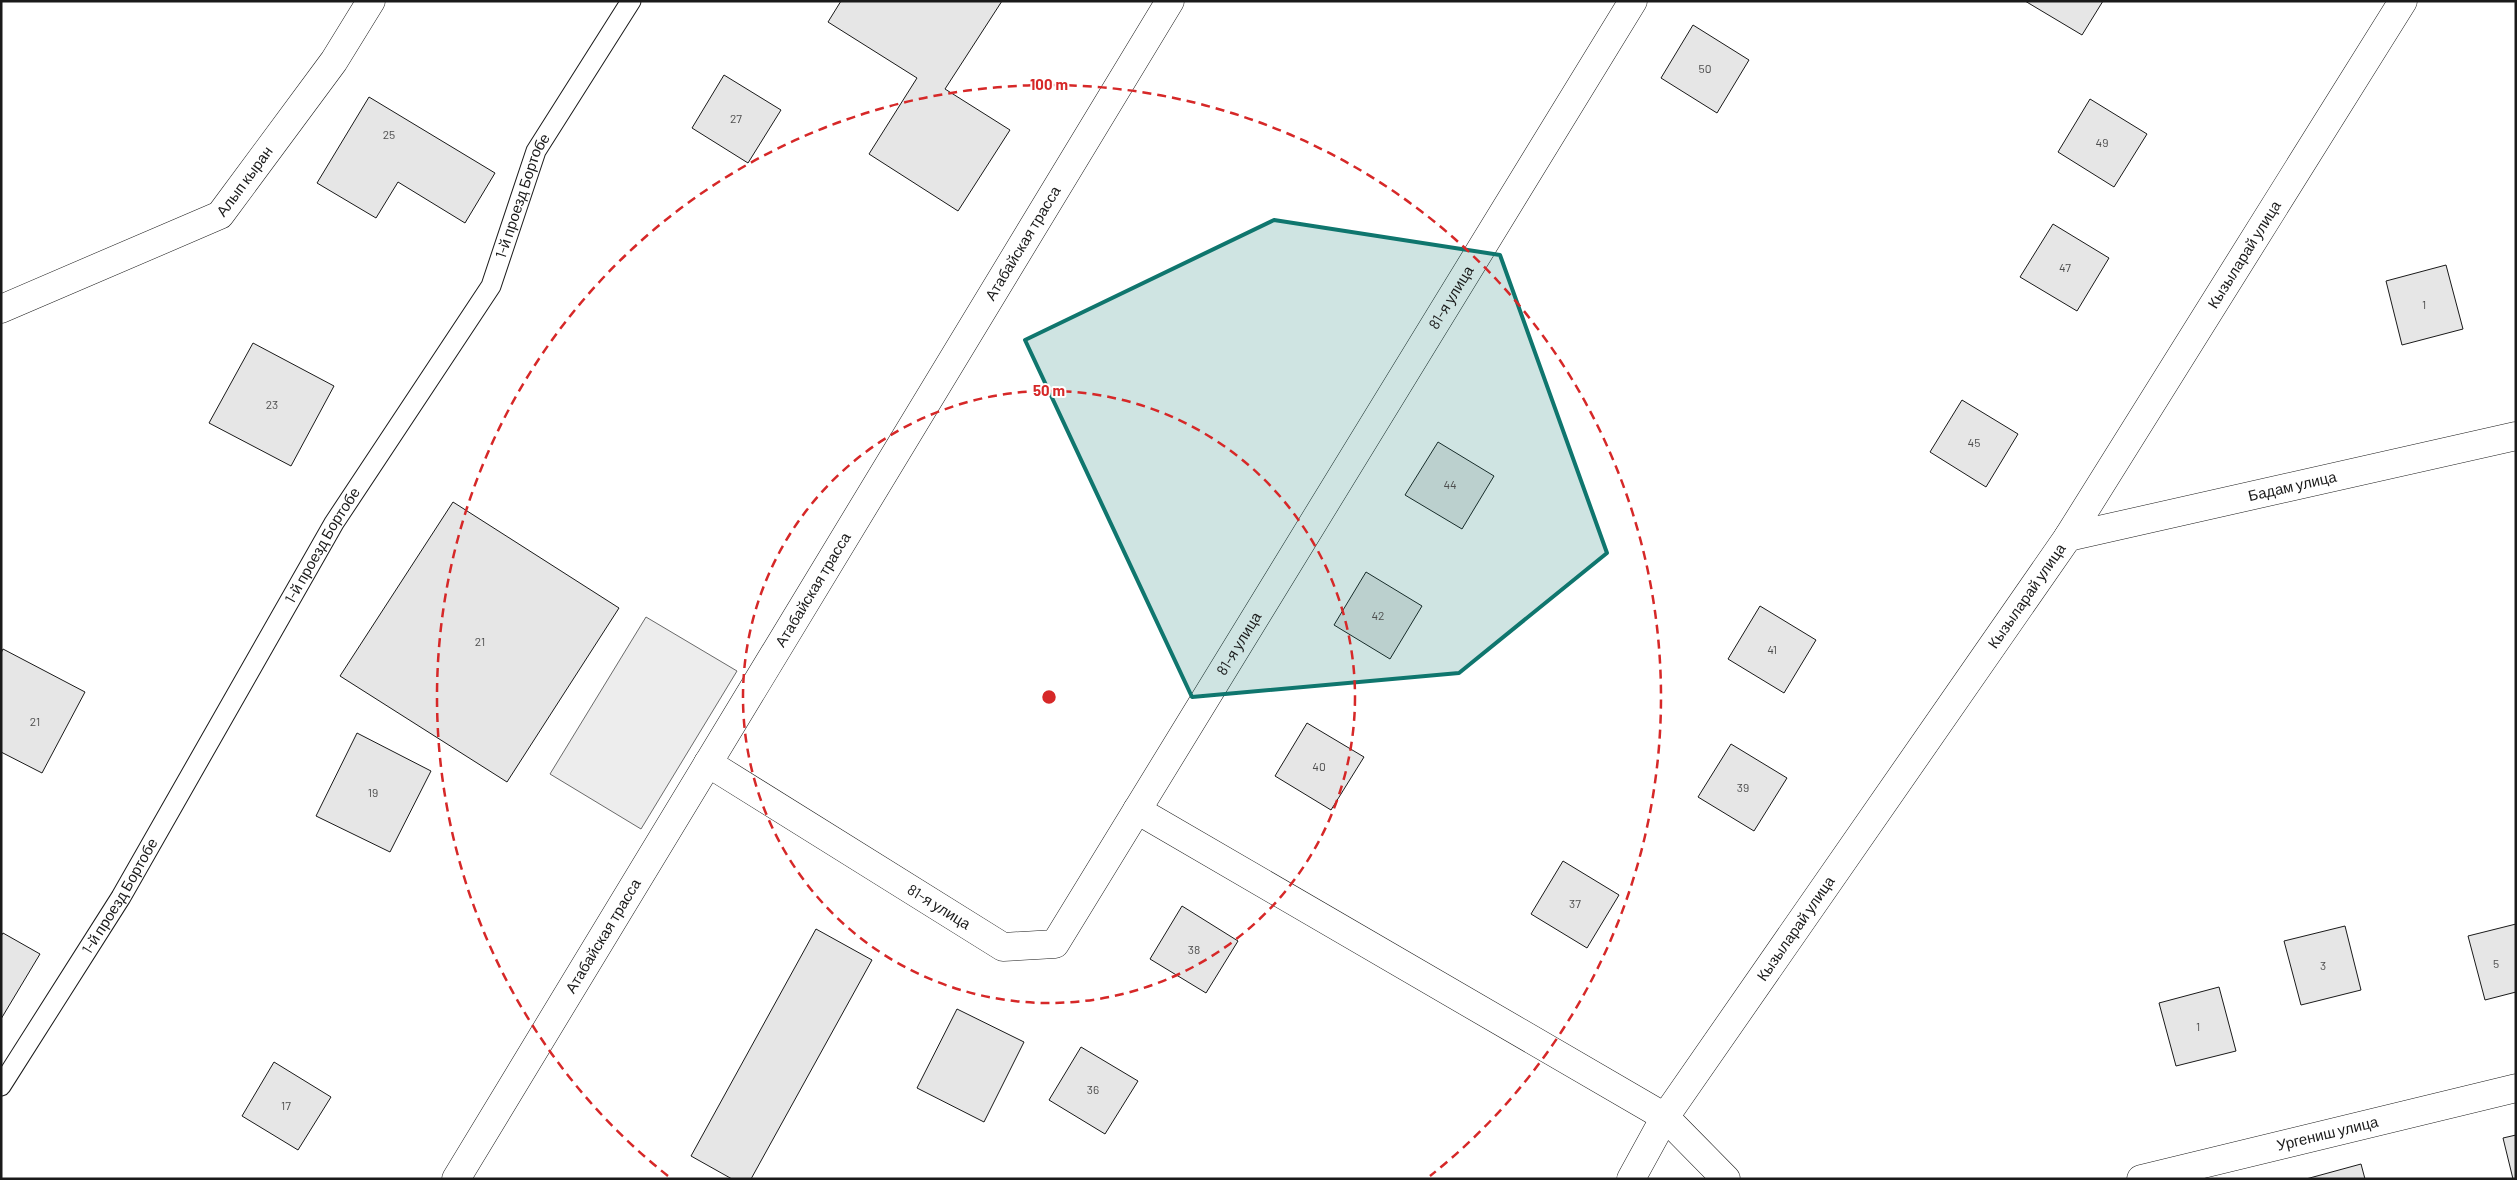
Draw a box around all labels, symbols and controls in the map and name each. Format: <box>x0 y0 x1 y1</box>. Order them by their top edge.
house number: 50 <box>1699 61 1711 75</box>
text: 100 m <box>1030 75 1068 93</box>
house number: 27 <box>730 111 742 125</box>
house number: 25 <box>383 127 395 141</box>
street label: 1-й проезд Бортобе <box>491 130 553 261</box>
house number: 49 <box>2096 135 2108 149</box>
street label: Алып кыран <box>212 142 276 220</box>
street label: Атабайская трасса <box>981 182 1064 303</box>
street label: Кызыларай улица <box>2203 196 2284 311</box>
house number: 47 <box>2059 260 2071 274</box>
street label: 81-я улица <box>1424 261 1477 332</box>
house number: 1 <box>2422 297 2426 311</box>
text: 50 m <box>1033 381 1065 399</box>
house number: 23 <box>266 397 278 411</box>
house number: 45 <box>1968 435 1980 449</box>
street label: Бадам улица <box>2246 467 2339 504</box>
house number: 44 <box>1443 477 1457 491</box>
street label: 1-й проезд Бортобе <box>280 484 363 606</box>
street label: Атабайская трасса <box>771 528 854 650</box>
street label: Кызыларай улица <box>1983 539 2069 651</box>
street label: 81-я улица <box>1212 608 1265 678</box>
house number: 42 <box>1371 608 1385 622</box>
house number: 21 <box>475 634 485 648</box>
house number: 41 <box>1767 642 1777 656</box>
centre of rings <box>1040 688 1058 706</box>
house number: 21 <box>30 714 40 728</box>
house number: 40 <box>1312 759 1326 773</box>
house number: 39 <box>1737 780 1749 794</box>
house number: 19 <box>368 785 378 799</box>
street label: 1-й проезд Бортобе <box>77 835 161 957</box>
street label: Кызыларай улица <box>1752 872 1838 984</box>
street label: Атабайская трасса <box>561 875 644 996</box>
street label: 81-я улица <box>904 880 975 933</box>
house number: 37 <box>1569 896 1581 910</box>
house number: 38 <box>1188 942 1200 956</box>
house number: 5 <box>2493 956 2499 970</box>
house number: 3 <box>2320 958 2326 972</box>
house number: 1 <box>2196 1019 2200 1033</box>
house number: 36 <box>1087 1082 1099 1096</box>
house number: 17 <box>281 1098 291 1112</box>
street label: Ургениш улица <box>2275 1112 2381 1154</box>

